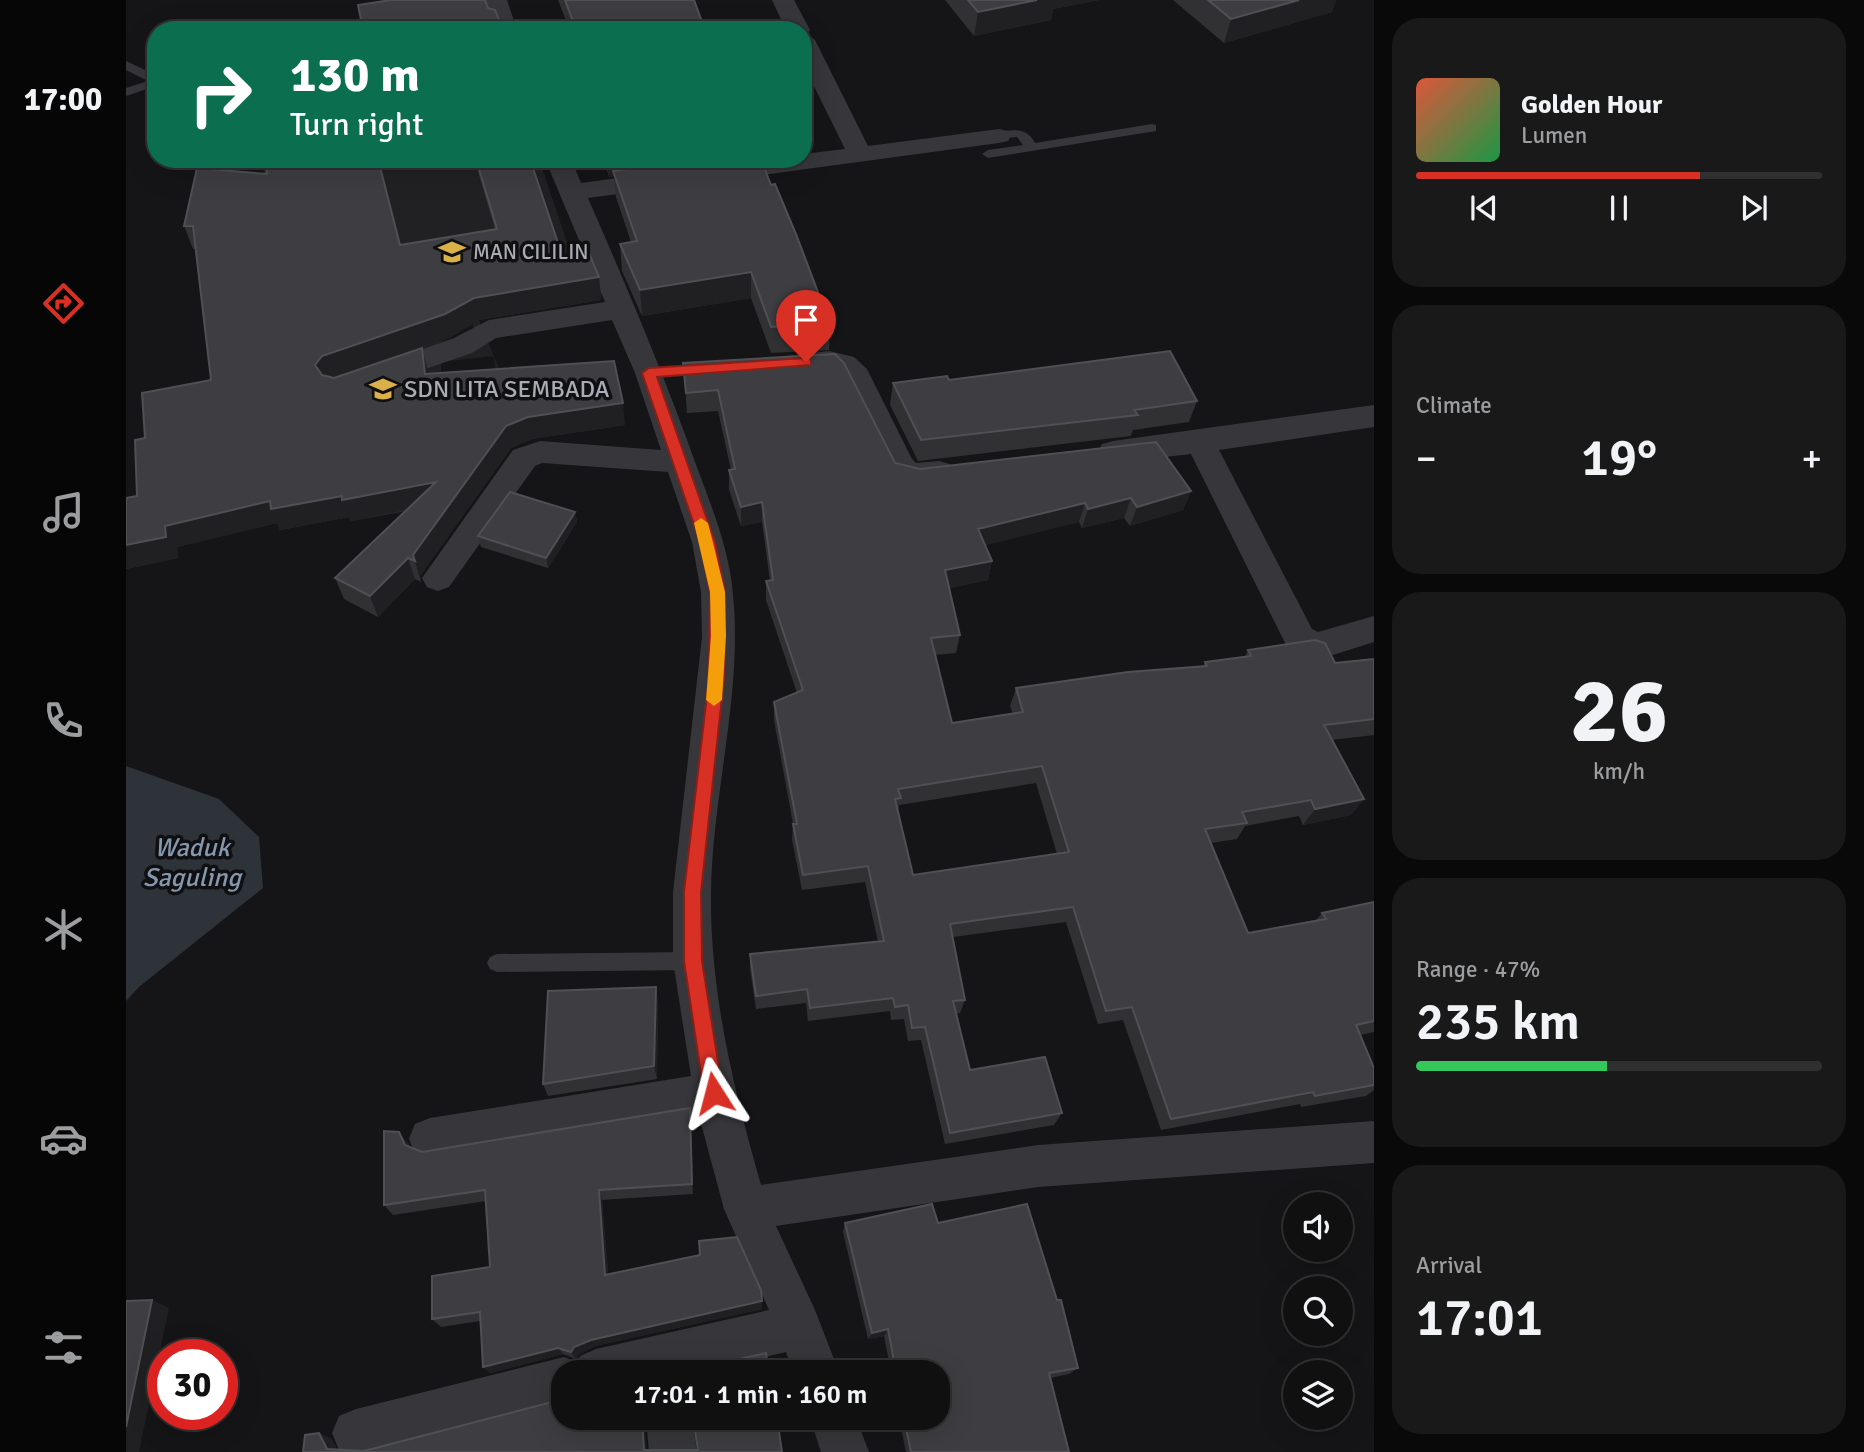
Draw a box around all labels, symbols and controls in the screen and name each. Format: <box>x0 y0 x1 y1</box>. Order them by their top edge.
text: 130 m <box>290 45 420 105</box>
icon: right <box>175 49 266 140</box>
text: 17:00 <box>24 80 102 119</box>
text: Golden Hour <box>1521 89 1662 121</box>
text: Turn right <box>290 105 423 144</box>
text: Lumen <box>1521 121 1587 150</box>
icon: previous <box>1465 189 1503 227</box>
icon: pause <box>1600 189 1638 227</box>
icon: next <box>1735 189 1773 227</box>
school or university icon: MAN CILILIN <box>437 237 467 267</box>
place label: MAN CILILIN <box>473 239 589 265</box>
icon: directions <box>39 279 88 328</box>
pin <box>776 290 836 362</box>
icon: arrive <box>787 301 825 339</box>
school or university icon: SDN LITA SEMBADA <box>368 374 398 404</box>
place label: SDN LITA SEMBADA <box>404 374 610 404</box>
text: Climate <box>1416 391 1492 420</box>
text: 19° <box>1581 426 1657 490</box>
text: − <box>1416 435 1437 482</box>
text: + <box>1801 435 1822 482</box>
icon: music <box>39 488 88 537</box>
text: 26 <box>1570 655 1668 768</box>
icon: phone <box>39 696 88 745</box>
text: km/h <box>1593 757 1645 786</box>
water label: Waduk Saguling <box>143 832 243 894</box>
icon: climate <box>39 905 88 954</box>
text: Range · 47% <box>1416 955 1540 984</box>
text: 235 km <box>1416 990 1580 1054</box>
position arrow <box>677 1056 751 1130</box>
icon: car <box>39 1114 88 1163</box>
map controls <box>1283 1192 1353 1430</box>
button: sound <box>1283 1192 1353 1262</box>
text: Arrival <box>1416 1251 1482 1280</box>
button: search <box>1283 1276 1353 1346</box>
text: 17:01 <box>1416 1286 1543 1350</box>
icon: filters <box>39 1323 88 1372</box>
speed limit sign: 30 <box>147 1339 238 1430</box>
button: layers <box>1283 1360 1353 1430</box>
text: 17:01 · 1 min · 160 m <box>634 1379 867 1411</box>

